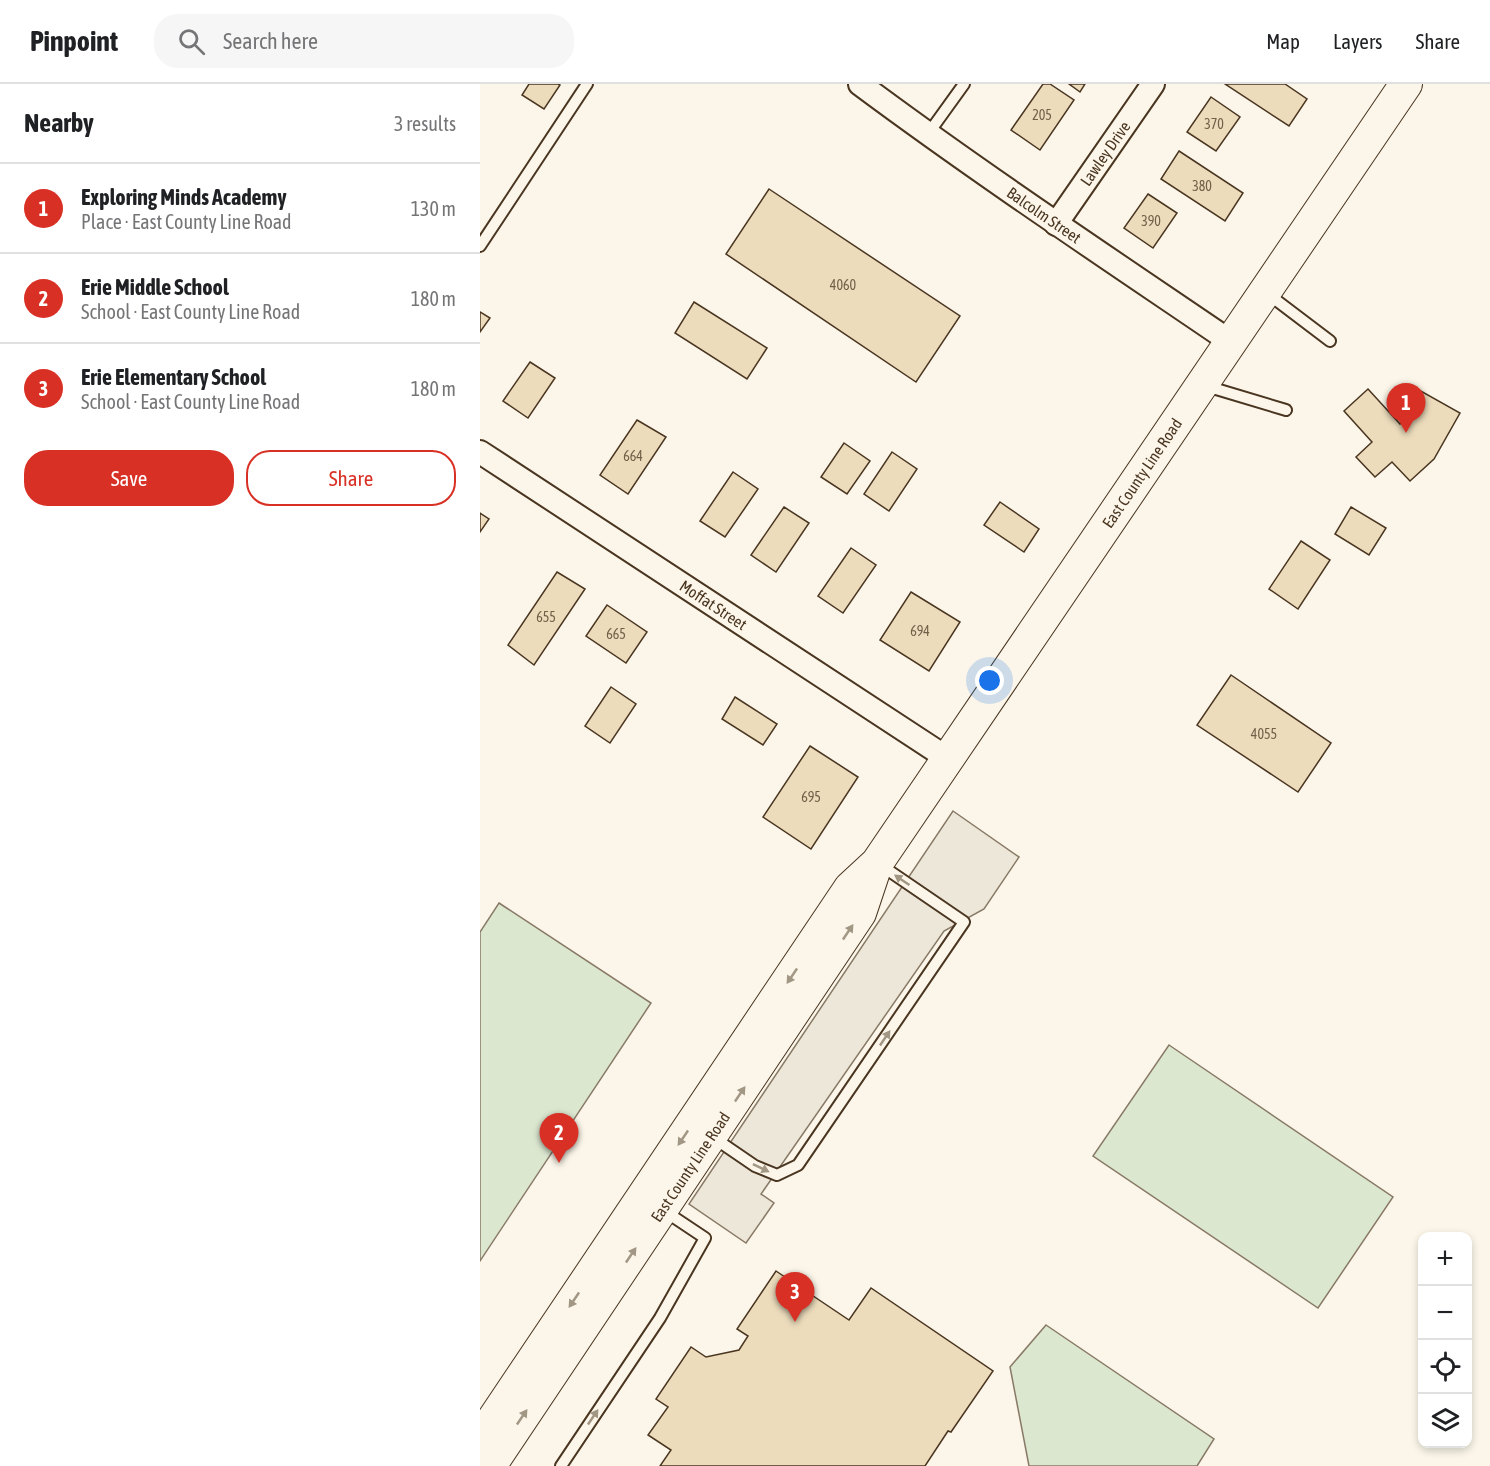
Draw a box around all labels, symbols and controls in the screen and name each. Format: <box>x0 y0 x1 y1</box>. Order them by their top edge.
search box <box>154 14 574 68</box>
text: Pinpoint <box>30 25 118 57</box>
icon: search <box>175 25 208 58</box>
text: Search here <box>223 28 318 54</box>
text: Map <box>1266 29 1300 53</box>
text: Layers <box>1333 29 1383 53</box>
text: Share <box>1416 29 1460 53</box>
house number: 205 <box>1032 107 1052 123</box>
text: Nearby <box>24 108 94 138</box>
text: 3 results <box>394 112 456 135</box>
house number: 370 <box>1204 116 1224 132</box>
street label: Lawley Drive <box>1076 118 1134 189</box>
house number: 380 <box>1192 178 1212 194</box>
street label: Balcolm Street <box>1004 183 1085 247</box>
text: Exploring Minds Academy <box>81 184 286 210</box>
text: 1 <box>39 197 48 220</box>
text: 130 m <box>411 197 456 220</box>
text: Place · East County Line Road <box>81 210 292 233</box>
house number: 390 <box>1141 213 1161 229</box>
text: Erie Middle School <box>81 274 229 300</box>
house number: 4060 <box>830 277 857 293</box>
text: 2 <box>39 287 48 310</box>
text: 180 m <box>411 287 456 310</box>
text: School · East County Line Road <box>81 300 300 323</box>
text: Erie Elementary School <box>81 364 266 390</box>
text: 3 <box>39 377 48 400</box>
text: 180 m <box>411 377 456 400</box>
pin: 1 <box>1386 384 1426 433</box>
text: School · East County Line Road <box>81 390 300 413</box>
street label: East County Line Road <box>1098 415 1185 531</box>
house number: 664 <box>623 448 643 464</box>
button: Save <box>24 450 234 506</box>
button: Share <box>246 450 456 506</box>
street label: Moffat Street <box>676 576 751 634</box>
house number: 655 <box>536 609 556 625</box>
house number: 694 <box>910 623 930 639</box>
house number: 665 <box>606 626 626 642</box>
your location <box>975 666 1004 695</box>
house number: 4055 <box>1251 726 1277 742</box>
house number: 695 <box>801 789 821 805</box>
one-way arrow <box>894 875 910 886</box>
one-way arrow <box>842 924 854 940</box>
one-way arrow <box>786 968 797 984</box>
one-way arrow <box>879 1030 890 1047</box>
one-way arrow <box>734 1086 746 1102</box>
street label: East County Line Road <box>647 1109 733 1225</box>
pin: 2 <box>540 1114 578 1163</box>
one-way arrow <box>678 1130 689 1146</box>
one-way arrow <box>752 1163 769 1172</box>
map controls <box>1418 1232 1472 1448</box>
button: + <box>1418 1232 1472 1286</box>
one-way arrow <box>625 1248 637 1264</box>
pin: 3 <box>776 1272 814 1322</box>
button: − <box>1418 1286 1472 1340</box>
one-way arrow <box>569 1292 580 1308</box>
button: locate <box>1418 1340 1472 1394</box>
button: layers <box>1418 1394 1472 1448</box>
one-way arrow <box>588 1409 599 1426</box>
one-way arrow <box>516 1410 528 1426</box>

